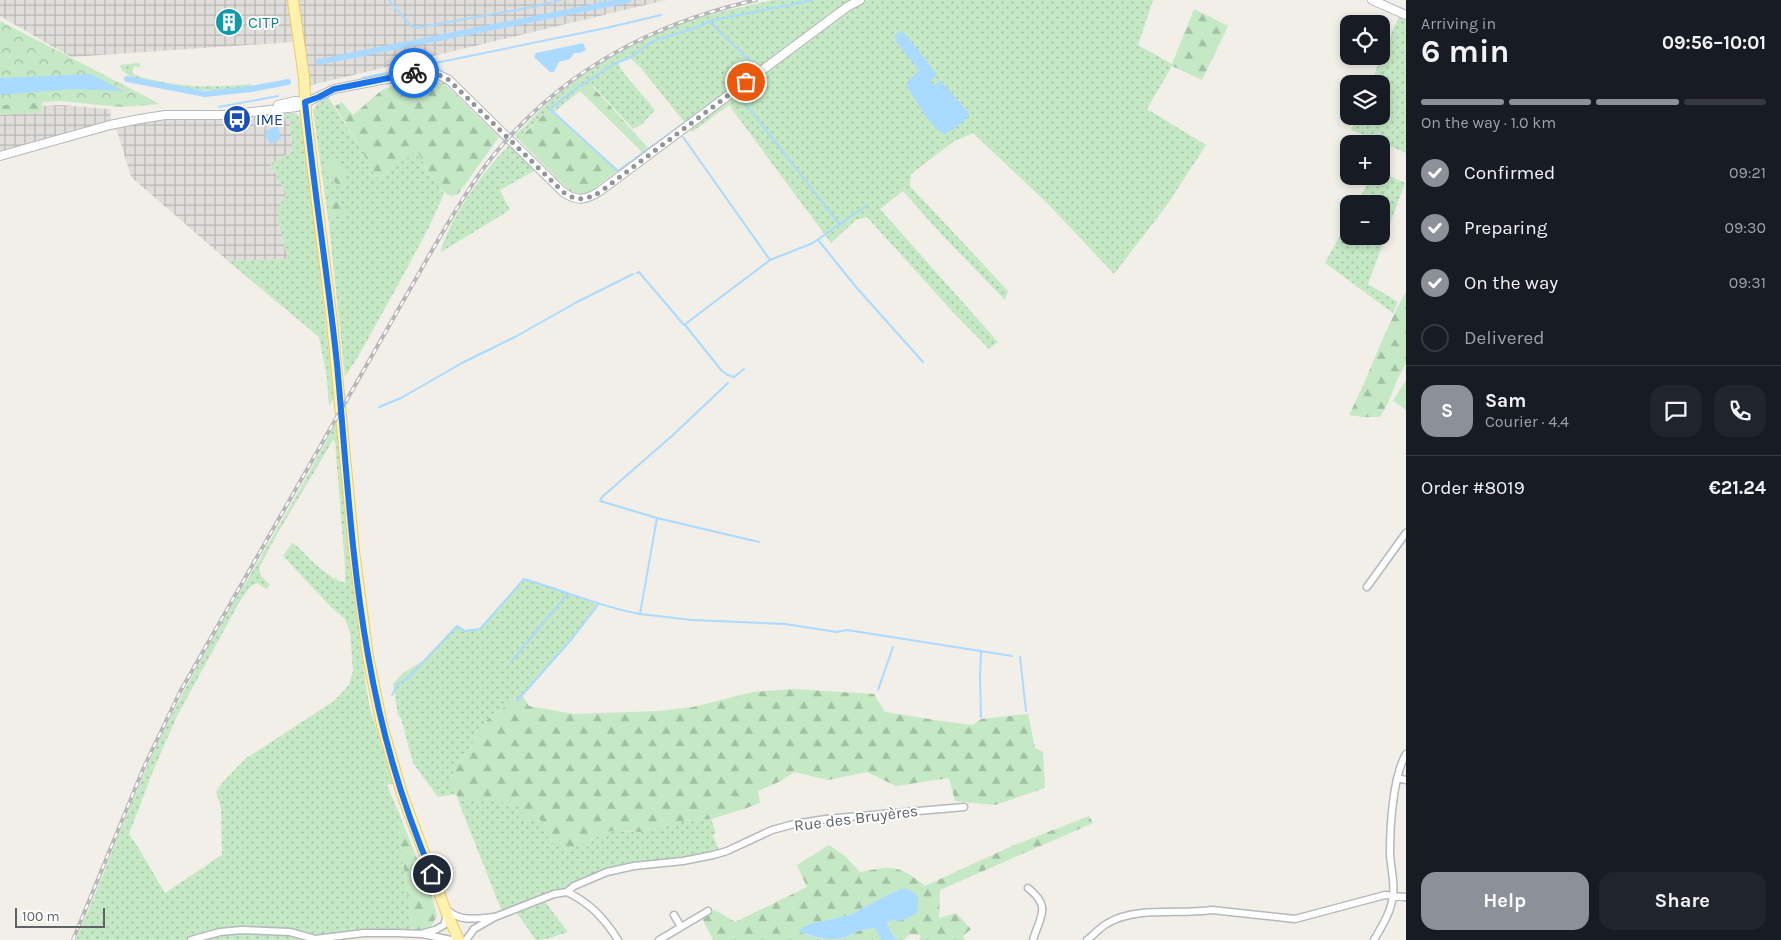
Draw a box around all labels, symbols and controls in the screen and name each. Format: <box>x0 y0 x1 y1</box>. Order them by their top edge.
building icon: CITP <box>214 7 244 37</box>
place label: CITP <box>248 13 279 32</box>
text: Arriving in <box>1421 14 1496 33</box>
map controls <box>1340 15 1390 245</box>
button: locate <box>1340 15 1390 65</box>
text: 09:56–10:01 <box>1662 32 1766 54</box>
text: 6 min <box>1421 33 1509 70</box>
courier <box>389 48 439 98</box>
icon: bike <box>400 59 428 87</box>
pin <box>725 61 767 103</box>
icon: bag <box>732 68 760 96</box>
button: layers <box>1340 75 1390 125</box>
bus stop icon: IME <box>222 104 252 134</box>
place label: IME <box>256 110 283 129</box>
text: On the way · 1.0 km <box>1421 113 1556 132</box>
button: + <box>1340 135 1390 185</box>
icon: check <box>1421 159 1449 187</box>
text: Confirmed <box>1464 162 1555 184</box>
text: 09:21 <box>1729 163 1766 182</box>
button: − <box>1340 195 1390 245</box>
icon: check <box>1421 214 1449 242</box>
text: Preparing <box>1464 217 1547 239</box>
text: 09:30 <box>1725 218 1766 237</box>
icon: check <box>1421 269 1449 297</box>
text: On the way <box>1464 272 1558 294</box>
text: 09:31 <box>1729 273 1766 292</box>
text: Delivered <box>1464 327 1544 349</box>
button: chat <box>1650 385 1702 437</box>
button: phone <box>1714 385 1766 437</box>
text: Sam <box>1485 390 1526 412</box>
text: S <box>1441 400 1453 422</box>
text: Courier · 4.4 <box>1485 412 1569 431</box>
text: Order #8019 <box>1421 477 1525 499</box>
text: €21.24 <box>1709 477 1766 499</box>
street label: Rue des Bruyères <box>793 801 919 835</box>
pin <box>411 853 453 895</box>
icon: home <box>418 860 446 888</box>
button: Help <box>1421 872 1589 930</box>
button: Share <box>1599 872 1766 930</box>
scale bar <box>15 905 105 928</box>
text: 100 m <box>22 908 60 925</box>

